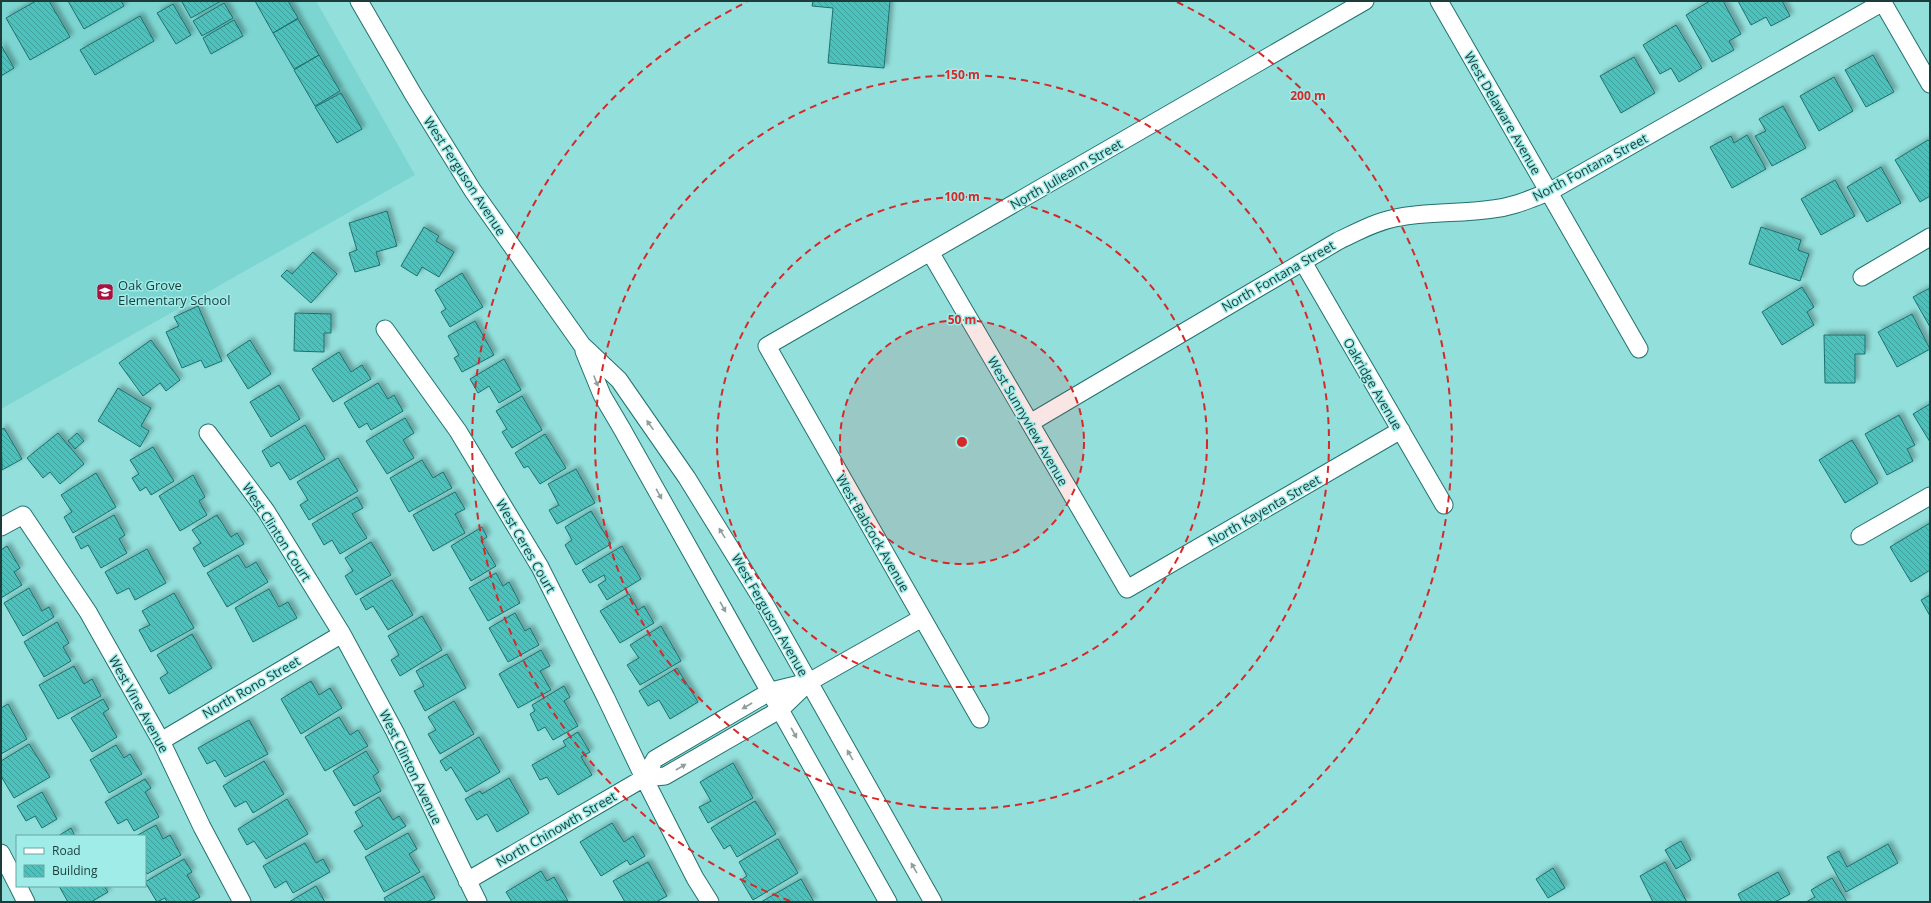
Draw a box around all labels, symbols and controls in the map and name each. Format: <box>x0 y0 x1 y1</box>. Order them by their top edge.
street label: West Delaware Avenue <box>1460 48 1546 178</box>
text: 150 m <box>944 66 980 83</box>
text: 200 m <box>1290 87 1326 104</box>
street label: West Ferguson Avenue <box>420 113 510 239</box>
street label: North Fontana Street <box>1529 129 1651 205</box>
street label: North Julieann Street <box>1006 134 1126 214</box>
text: 100 m <box>944 188 980 205</box>
street label: North Fontana Street <box>1218 236 1338 316</box>
place label: Oak Grove Elementary School <box>118 276 230 309</box>
school or university icon: Oak Grove Elementary School <box>95 282 115 302</box>
text: 50 m <box>948 311 976 328</box>
street label: Oakridge Avenue <box>1339 335 1407 433</box>
street label: West Sunnyview Avenue <box>983 353 1073 489</box>
one-way arrow <box>593 376 599 387</box>
one-way arrow <box>647 419 654 430</box>
centre of rings <box>955 435 969 449</box>
street label: North Kayenta Street <box>1204 470 1324 550</box>
street label: West Babcock Avenue <box>832 471 914 595</box>
street label: West Clinton Court <box>238 479 316 585</box>
one-way arrow <box>656 488 663 500</box>
street label: West Ceres Court <box>492 496 560 596</box>
one-way arrow <box>718 528 725 539</box>
street label: West Ferguson Avenue <box>728 551 812 679</box>
one-way arrow <box>720 601 727 613</box>
street label: North Rono Street <box>199 651 304 722</box>
street label: West Vine Avenue <box>105 652 173 756</box>
one-way arrow <box>741 702 753 709</box>
street label: West Clinton Avenue <box>375 707 447 827</box>
one-way arrow <box>791 727 798 739</box>
one-way arrow <box>846 749 853 761</box>
one-way arrow <box>675 763 687 770</box>
street label: North Chinowth Street <box>492 787 620 871</box>
legend <box>16 835 146 887</box>
text: Road <box>52 842 81 859</box>
text: Building <box>52 862 98 879</box>
one-way arrow <box>911 862 917 874</box>

